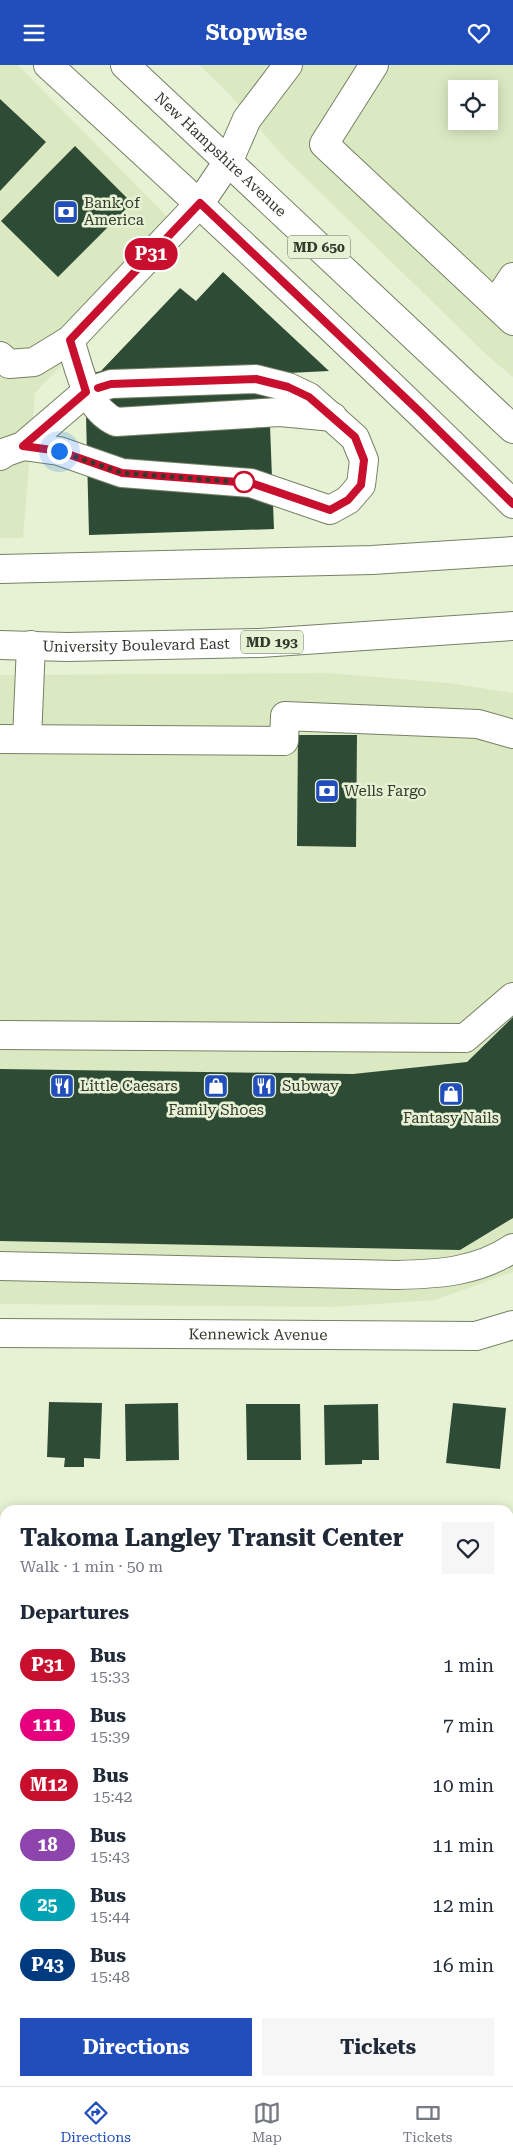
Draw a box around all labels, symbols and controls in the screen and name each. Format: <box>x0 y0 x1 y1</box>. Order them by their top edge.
icon: menu <box>20 19 48 47</box>
icon: heart <box>465 19 493 47</box>
text: Stopwise <box>206 20 307 45</box>
map controls <box>448 80 498 130</box>
button: locate <box>448 80 498 130</box>
street label: New Hampshire Avenue <box>151 89 290 221</box>
place label: Bank of America <box>84 194 144 229</box>
bank icon: Bank of America <box>53 199 79 225</box>
road number: MD 650 <box>288 235 350 258</box>
line badge: P31 <box>122 238 180 270</box>
text: P31 <box>135 243 167 264</box>
your location <box>47 439 72 464</box>
unlabelled marker <box>233 471 255 493</box>
road number: MD 193 <box>241 631 303 653</box>
street label: University Boulevard East <box>42 635 230 656</box>
bank icon: Wells Fargo <box>314 778 340 804</box>
place label: Wells Fargo <box>344 782 427 800</box>
restaurant icon: Little Caesars <box>49 1073 75 1099</box>
shop icon: Family Shoes <box>203 1073 229 1099</box>
restaurant icon: Subway <box>251 1073 277 1099</box>
place label: Little Caesars <box>80 1077 178 1095</box>
place label: Subway <box>282 1077 339 1095</box>
shop icon: Fantasy Nails <box>438 1081 464 1107</box>
place label: Family Shoes <box>168 1101 264 1119</box>
place label: Fantasy Nails <box>403 1109 499 1127</box>
street label: Kennewick Avenue <box>188 1325 328 1344</box>
button: heart <box>442 1522 494 1574</box>
text: Takoma Langley Transit Center <box>20 1524 404 1552</box>
text: Walk · 1 min · 50 m <box>20 1557 163 1576</box>
text: Departures <box>20 1601 129 1624</box>
text: Bus <box>90 1644 126 1667</box>
text: P31 <box>31 1654 64 1675</box>
text: 1 min <box>443 1654 494 1677</box>
text: 15:33 <box>90 1667 130 1686</box>
text: Bus <box>90 1704 126 1727</box>
text: 111 <box>32 1714 63 1735</box>
text: 7 min <box>443 1714 494 1737</box>
text: 15:39 <box>90 1727 130 1746</box>
text: Bus <box>93 1764 129 1787</box>
text: M12 <box>30 1774 68 1795</box>
text: 10 min <box>432 1774 494 1797</box>
text: 15:42 <box>93 1787 133 1806</box>
text: Bus <box>90 1824 126 1847</box>
text: 18 <box>37 1834 58 1855</box>
text: 11 min <box>432 1834 494 1857</box>
text: 15:43 <box>90 1847 130 1866</box>
text: Bus <box>90 1884 126 1907</box>
text: 25 <box>37 1894 58 1915</box>
text: 12 min <box>432 1894 494 1917</box>
text: 15:44 <box>90 1907 130 1926</box>
text: Bus <box>90 1944 126 1967</box>
text: P43 <box>31 1954 64 1975</box>
text: 16 min <box>432 1954 494 1977</box>
text: 15:48 <box>90 1967 130 1986</box>
button: Directions <box>20 2018 252 2076</box>
button: Tickets <box>262 2018 494 2076</box>
tab: Directions <box>60 2099 131 2145</box>
tab: Map <box>252 2099 282 2145</box>
tab: Tickets <box>403 2099 453 2145</box>

